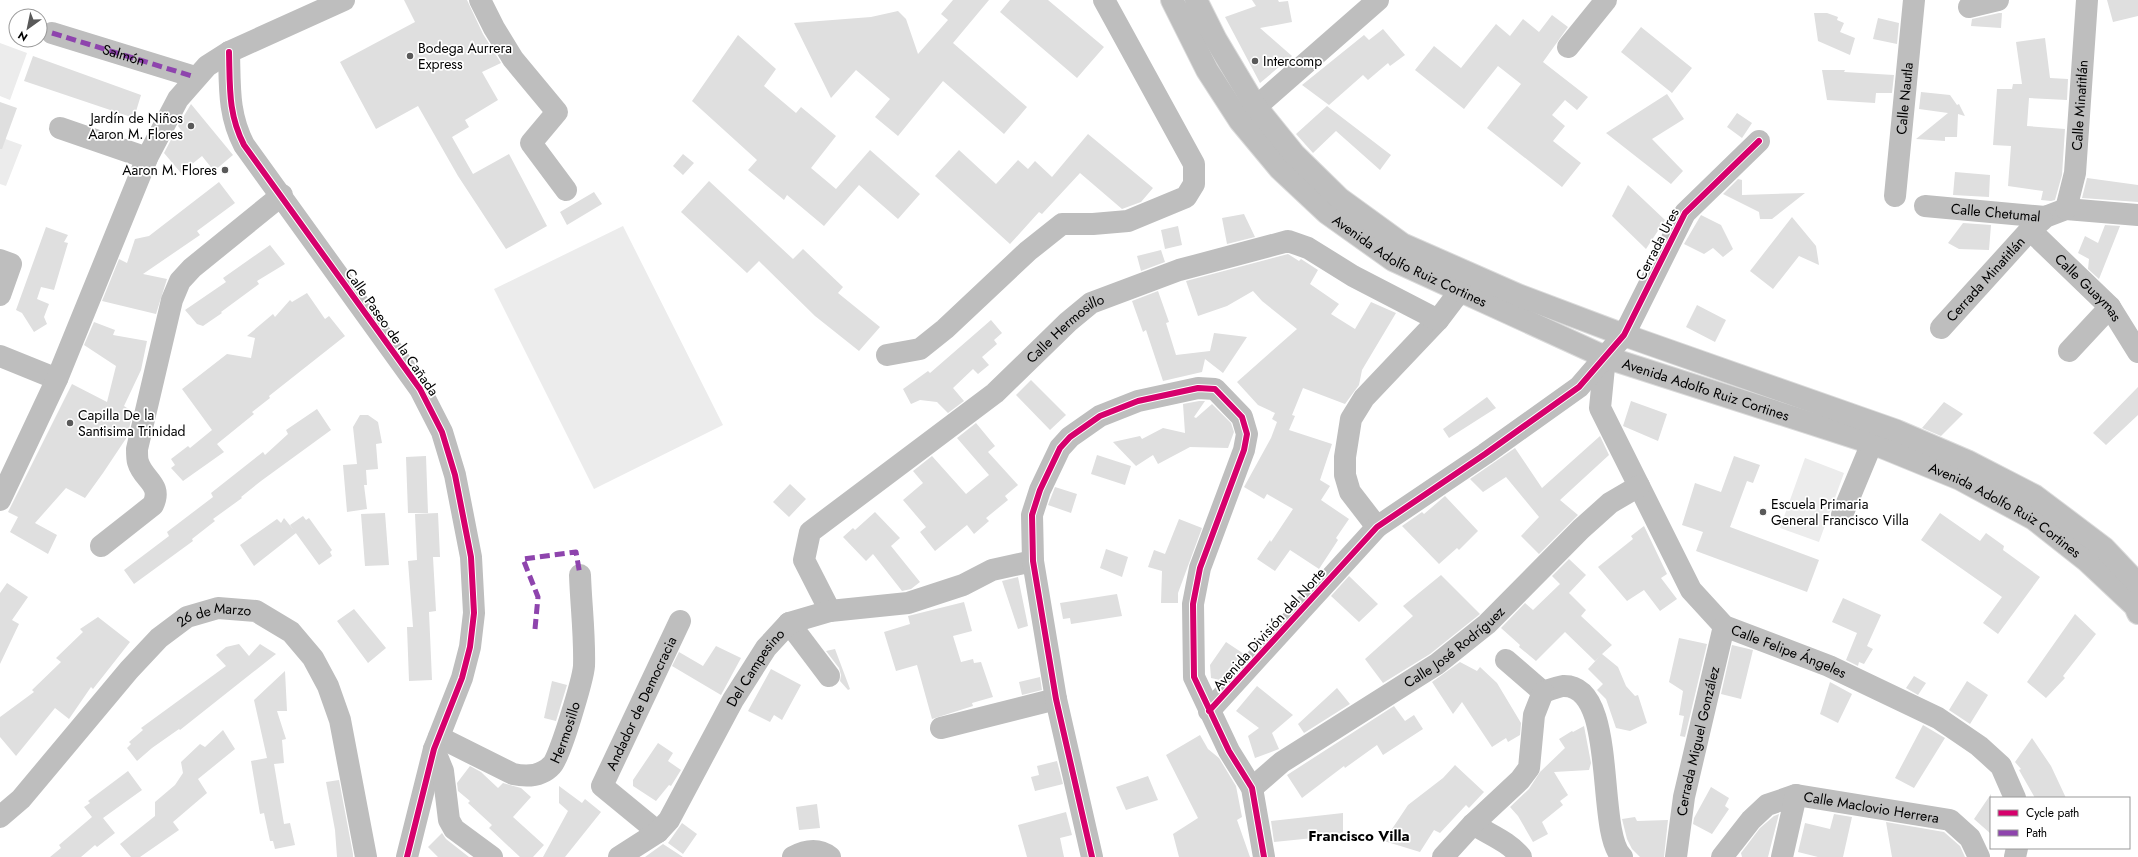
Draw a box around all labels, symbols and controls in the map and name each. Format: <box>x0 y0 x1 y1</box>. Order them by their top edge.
north arrow <box>8 8 48 48</box>
text: N <box>15 27 31 45</box>
place label: Bodega Aurrera Express <box>418 38 512 74</box>
street label: Salmón <box>100 39 147 71</box>
marker: Bodega Aurrera Express <box>405 51 415 61</box>
place label: Intercomp <box>1263 51 1322 71</box>
marker: Intercomp <box>1250 56 1260 66</box>
street label: Calle Minatitlán <box>2067 59 2093 151</box>
street label: Calle Nautla <box>1891 61 1918 136</box>
place label: Jardín de Niños Aaron M. Flores <box>88 108 183 144</box>
marker: Jardín de Niños Aaron M. Flores <box>186 121 196 131</box>
place label: Aaron M. Flores <box>122 160 217 180</box>
marker: Aaron M. Flores <box>220 165 230 175</box>
street label: Calle Chetumal <box>1950 198 2041 227</box>
street label: Cerrada Ures <box>1630 204 1684 283</box>
street label: Avenida Adolfo Ruiz Cortines <box>1328 210 1491 312</box>
street label: Cerrada Minatitlán <box>1941 232 2029 326</box>
street label: Calle Guaymas <box>2050 249 2127 326</box>
street label: Calle Paseo de la Cañada <box>340 264 444 400</box>
street label: Calle Hermosillo <box>1021 289 1107 368</box>
street label: Avenida Adolfo Ruiz Cortines <box>1620 353 1792 426</box>
place label: Capilla De la Santisima Trinidad <box>78 405 185 441</box>
marker: Capilla De la Santisima Trinidad <box>65 418 75 428</box>
street label: Avenida Adolfo Ruiz Cortines <box>1926 457 2086 563</box>
place label: Escuela Primaria General Francisco Villa <box>1771 494 1909 530</box>
marker: Escuela Primaria General Francisco Villa <box>1758 507 1768 517</box>
street label: Avenida División del Norte <box>1208 563 1330 695</box>
street label: 26 de Marzo <box>172 598 252 632</box>
street label: Calle José Rodríguez <box>1400 601 1510 693</box>
street label: Calle Felipe Ángeles <box>1728 620 1850 683</box>
street label: Del Campesino <box>721 624 789 710</box>
street label: Andador de Democracia <box>601 633 681 774</box>
street label: Cerrada Miguel González <box>1672 664 1724 817</box>
street label: Hermosillo <box>545 699 585 767</box>
street label: Calle Maclovio Herrera <box>1802 786 1940 828</box>
legend <box>1990 797 2130 849</box>
text: Cycle path <box>2026 804 2079 822</box>
text: Path <box>2026 824 2047 842</box>
district label: Francisco Villa <box>1308 825 1410 847</box>

